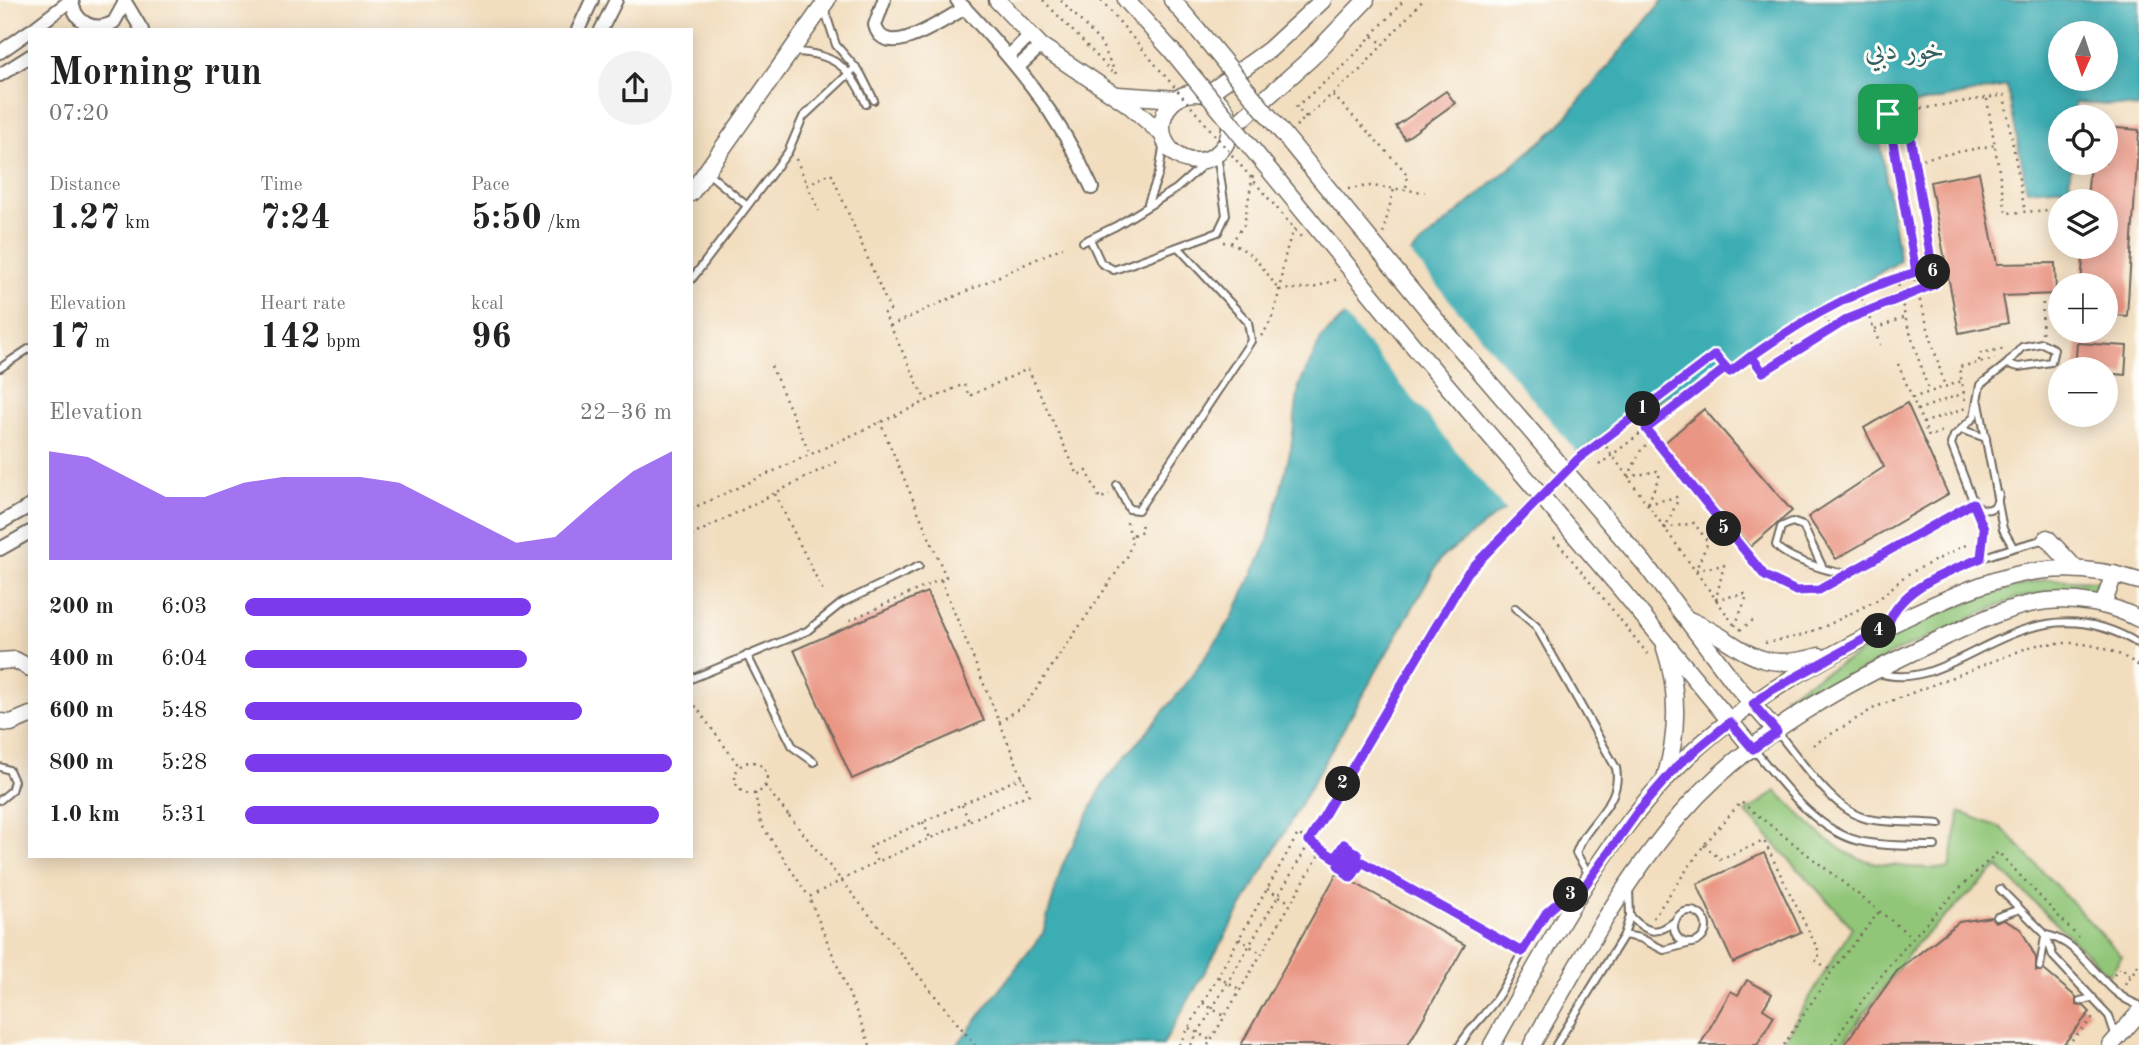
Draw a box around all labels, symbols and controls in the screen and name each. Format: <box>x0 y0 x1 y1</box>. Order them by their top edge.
north arrow <box>2048 21 2118 91</box>
map controls <box>2048 21 2118 427</box>
water label: خور دبي <box>1865 38 1945 72</box>
button: share <box>598 51 672 125</box>
text: Morning run <box>49 55 262 93</box>
pin <box>1858 84 1918 144</box>
icon: arrive <box>1869 95 1907 133</box>
text: 07:20 <box>49 102 109 125</box>
button: locate <box>2048 105 2118 175</box>
text: Distance <box>49 176 121 195</box>
text: Time <box>260 176 303 195</box>
text: Pace <box>471 176 510 195</box>
button: layers <box>2048 189 2118 259</box>
text: 1.27 <box>49 201 120 236</box>
text: 7:24 <box>260 201 331 236</box>
text: 5:50 <box>471 201 542 236</box>
text: km <box>120 214 150 233</box>
text: /km <box>542 214 581 233</box>
pin: 6 <box>1916 254 1951 290</box>
text: 6 <box>1927 262 1938 281</box>
button: + <box>2048 273 2118 343</box>
text: Elevation <box>49 295 126 314</box>
text: Heart rate <box>260 295 345 314</box>
text: kcal <box>471 295 504 314</box>
text: 17 <box>49 320 90 355</box>
text: 142 <box>260 320 321 355</box>
text: 96 <box>471 320 512 355</box>
text: m <box>90 333 110 352</box>
text: bpm <box>321 333 361 352</box>
button: − <box>2048 357 2118 427</box>
pin: 1 <box>1626 392 1660 426</box>
text: 1 <box>1637 399 1648 418</box>
text: Elevation <box>49 401 143 424</box>
text: 22–36 m <box>580 401 672 424</box>
pin: 5 <box>1706 512 1742 546</box>
text: 5 <box>1718 519 1729 538</box>
text: 200 m <box>49 595 114 618</box>
text: 6:03 <box>161 595 207 618</box>
pin: 4 <box>1862 614 1896 648</box>
text: 4 <box>1873 621 1884 640</box>
text: 400 m <box>49 647 114 670</box>
text: 6:04 <box>161 647 207 670</box>
text: 600 m <box>49 699 114 722</box>
text: 5:48 <box>161 699 207 722</box>
text: 800 m <box>49 751 114 774</box>
text: 5:28 <box>161 751 207 774</box>
pin: 2 <box>1326 766 1360 802</box>
text: 2 <box>1337 774 1348 793</box>
text: 1.0 km <box>49 803 120 826</box>
text: 5:31 <box>161 803 207 826</box>
pin: 3 <box>1554 878 1588 912</box>
text: 3 <box>1565 885 1576 904</box>

